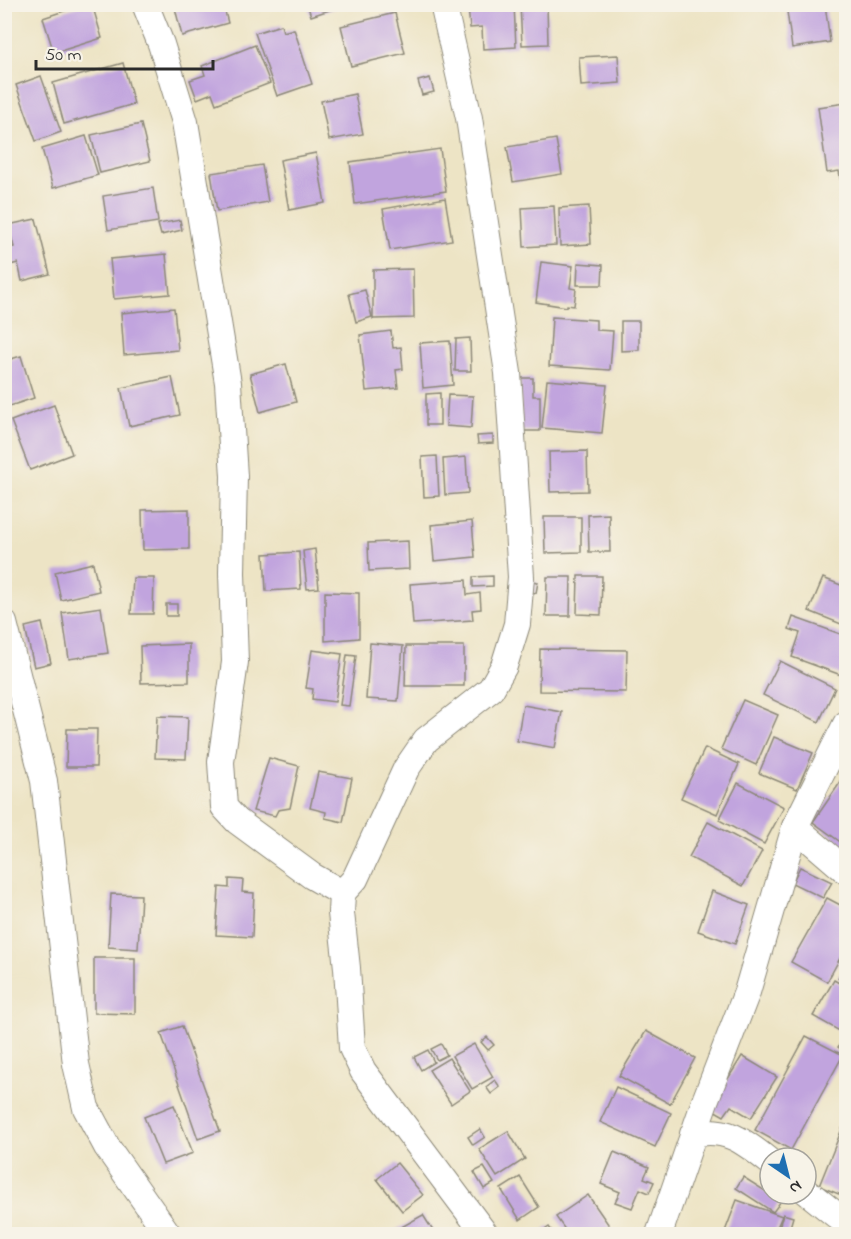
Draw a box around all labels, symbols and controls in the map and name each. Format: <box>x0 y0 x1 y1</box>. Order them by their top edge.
scale bar <box>36 33 213 71</box>
text: 50 m <box>45 43 82 69</box>
north arrow <box>758 1146 818 1206</box>
text: N <box>784 1174 807 1200</box>

